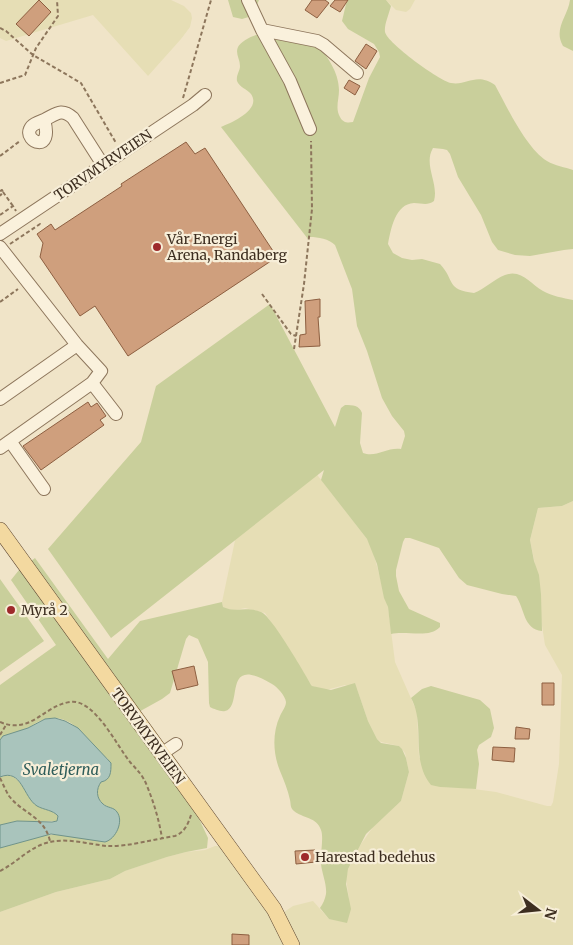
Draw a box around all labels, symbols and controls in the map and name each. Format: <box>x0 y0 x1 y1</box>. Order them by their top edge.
street label: TORVMYRVEIEN <box>51 126 156 204</box>
place label: Vår Energi Arena, Randaberg <box>166 230 287 264</box>
marker: Vår Energi Arena, Randaberg <box>151 241 163 253</box>
place label: Myrå 2 <box>21 601 68 619</box>
marker: Myrå 2 <box>5 604 17 616</box>
street label: TORVMYRVEIEN <box>107 685 189 788</box>
water label: Svaletjerna <box>23 760 99 779</box>
place label: Harestad bedehus <box>315 848 435 866</box>
marker: Harestad bedehus <box>299 851 311 863</box>
north arrow <box>513 885 563 935</box>
text: N <box>540 906 561 921</box>

